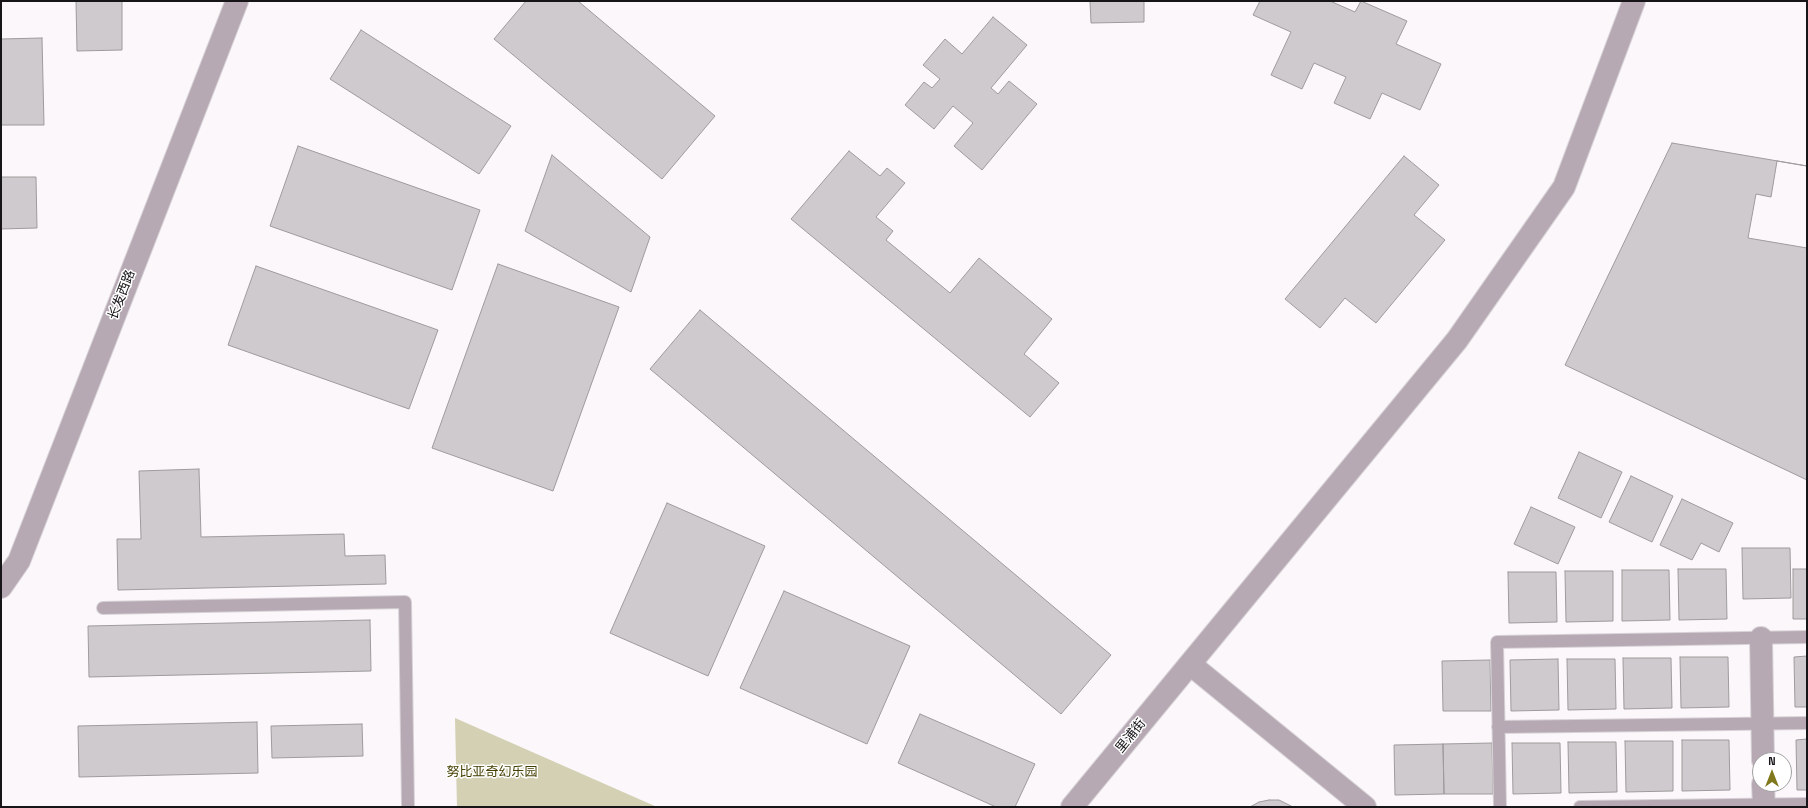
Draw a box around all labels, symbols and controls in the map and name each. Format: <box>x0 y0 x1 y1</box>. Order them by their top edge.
street label: 长发西路 <box>105 268 139 322</box>
street label: 里浦街 <box>1113 716 1149 756</box>
north arrow <box>1752 752 1792 792</box>
text: N <box>1768 754 1776 768</box>
park label: 努比亚奇幻乐园 <box>447 764 537 780</box>

